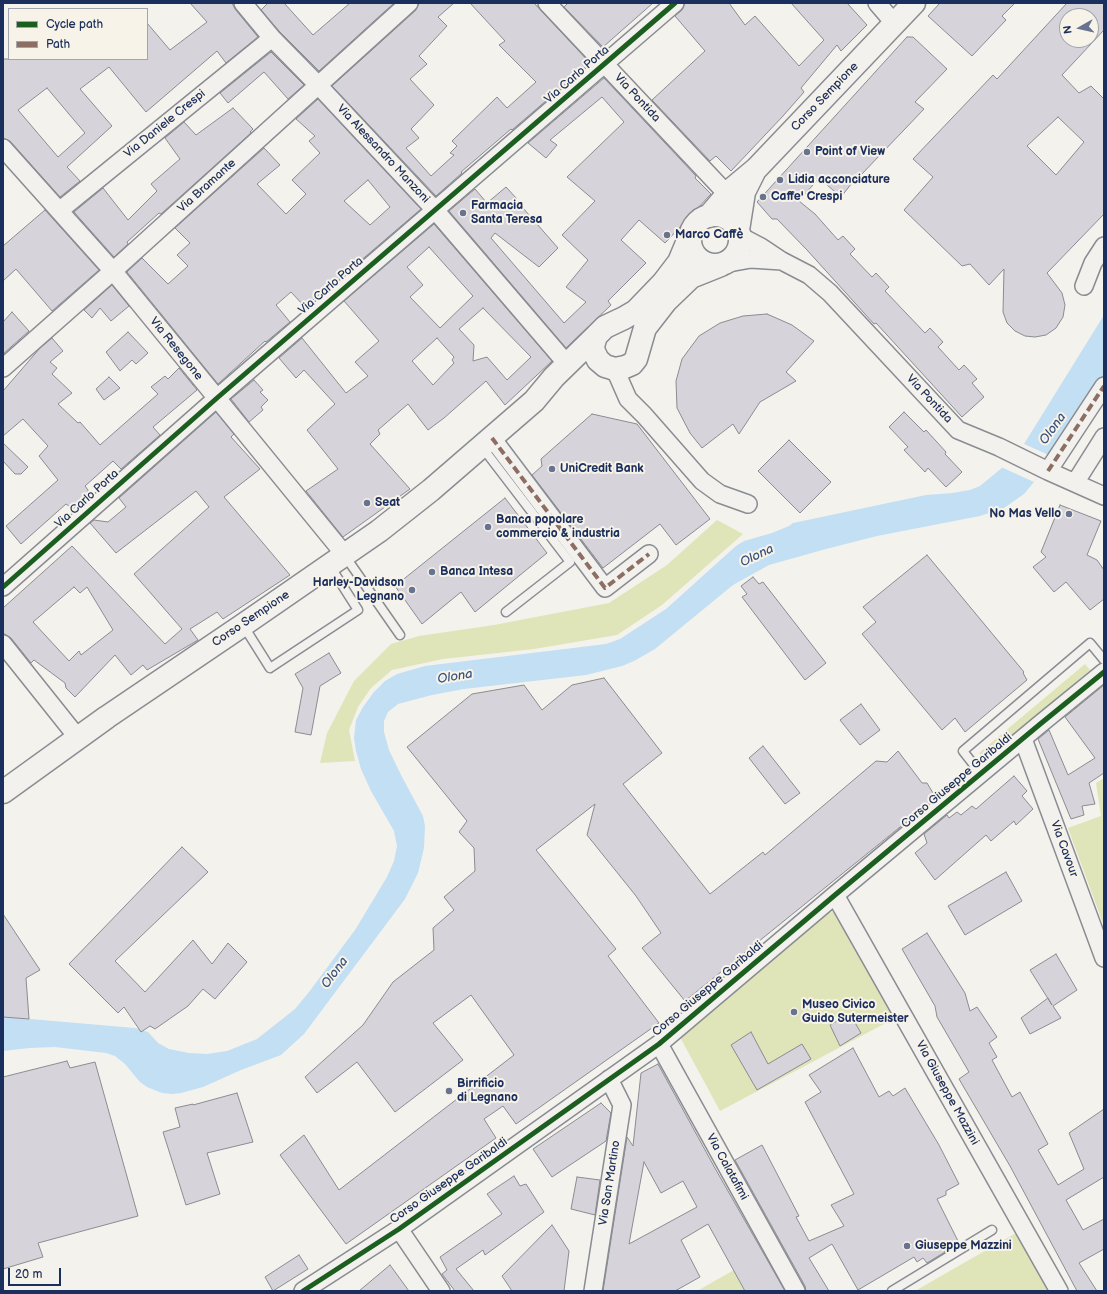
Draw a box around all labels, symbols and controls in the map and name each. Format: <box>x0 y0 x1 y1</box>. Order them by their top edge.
legend <box>8 8 148 60</box>
north arrow <box>1059 8 1099 48</box>
text: Cycle path <box>46 17 103 32</box>
text: N <box>1061 25 1075 35</box>
text: Path <box>46 37 70 52</box>
street label: Via Carlo Porta <box>542 43 612 107</box>
street label: Corso Sempione <box>788 59 862 135</box>
street label: Via Pontida <box>611 71 663 125</box>
street label: Via Daniele Crespi <box>121 87 209 161</box>
street label: Via Alessandro Manzoni <box>334 102 432 206</box>
place label: Point of View <box>815 145 885 159</box>
marker: Point of View <box>802 147 812 157</box>
street label: Via Bramante <box>175 156 239 216</box>
place label: Lidia acconciature <box>788 173 890 187</box>
marker: Lidia acconciature <box>775 175 785 185</box>
place label: Caffe' Crespi <box>771 190 842 204</box>
marker: Caffe' Crespi <box>758 192 768 202</box>
place label: Farmacia Santa Teresa <box>471 199 542 227</box>
marker: Farmacia Santa Teresa <box>458 208 468 218</box>
place label: Marco Caffè <box>675 228 743 242</box>
marker: Marco Caffè <box>662 230 672 240</box>
street label: Via Carlo Porta <box>296 254 366 318</box>
street label: Via Resegone <box>146 315 206 383</box>
street label: Via Pontida <box>903 372 955 426</box>
water label: Olona <box>1036 410 1070 448</box>
place label: UniCredit Bank <box>560 462 644 476</box>
marker: UniCredit Bank <box>547 464 557 474</box>
street label: Via Carlo Porta <box>52 467 122 531</box>
place label: Seat <box>375 496 400 510</box>
marker: Seat <box>362 498 372 508</box>
place label: No Mas Vello <box>989 507 1061 521</box>
marker: No Mas Vello <box>1064 509 1074 519</box>
place label: Banca popolare commercio & industria <box>496 513 620 541</box>
marker: Banca popolare commercio & industria <box>483 522 493 532</box>
water label: Olona <box>738 541 776 571</box>
place label: Banca Intesa <box>440 565 513 579</box>
marker: Banca Intesa <box>427 567 437 577</box>
place label: Harley-Davidson Legnano <box>313 576 404 604</box>
marker: Harley-Davidson Legnano <box>407 585 417 595</box>
street label: Corso Sempione <box>209 588 293 650</box>
water label: Olona <box>436 667 474 687</box>
street label: Corso Giuseppe Garibaldi <box>899 730 1015 832</box>
street label: Via Cavour <box>1047 819 1081 879</box>
street label: Corso Giuseppe Garibaldi <box>650 938 766 1040</box>
water label: Olona <box>318 954 352 992</box>
place label: Museo Civico Guido Sutermeister <box>802 998 909 1026</box>
marker: Museo Civico Guido Sutermeister <box>789 1007 799 1017</box>
street label: Via Giuseppe Mazzini <box>912 1038 982 1148</box>
place label: Birrificio di Legnano <box>457 1077 518 1105</box>
marker: Birrificio di Legnano <box>444 1086 454 1096</box>
street label: Via Calatafimi <box>703 1131 751 1203</box>
street label: Corso Giuseppe Garibaldi <box>387 1135 511 1227</box>
street label: Via San Martino <box>596 1139 624 1227</box>
place label: Giuseppe Mazzini <box>915 1239 1012 1253</box>
marker: Giuseppe Mazzini <box>902 1241 912 1251</box>
scale bar <box>10 1260 63 1286</box>
text: 20 m <box>15 1267 42 1282</box>

